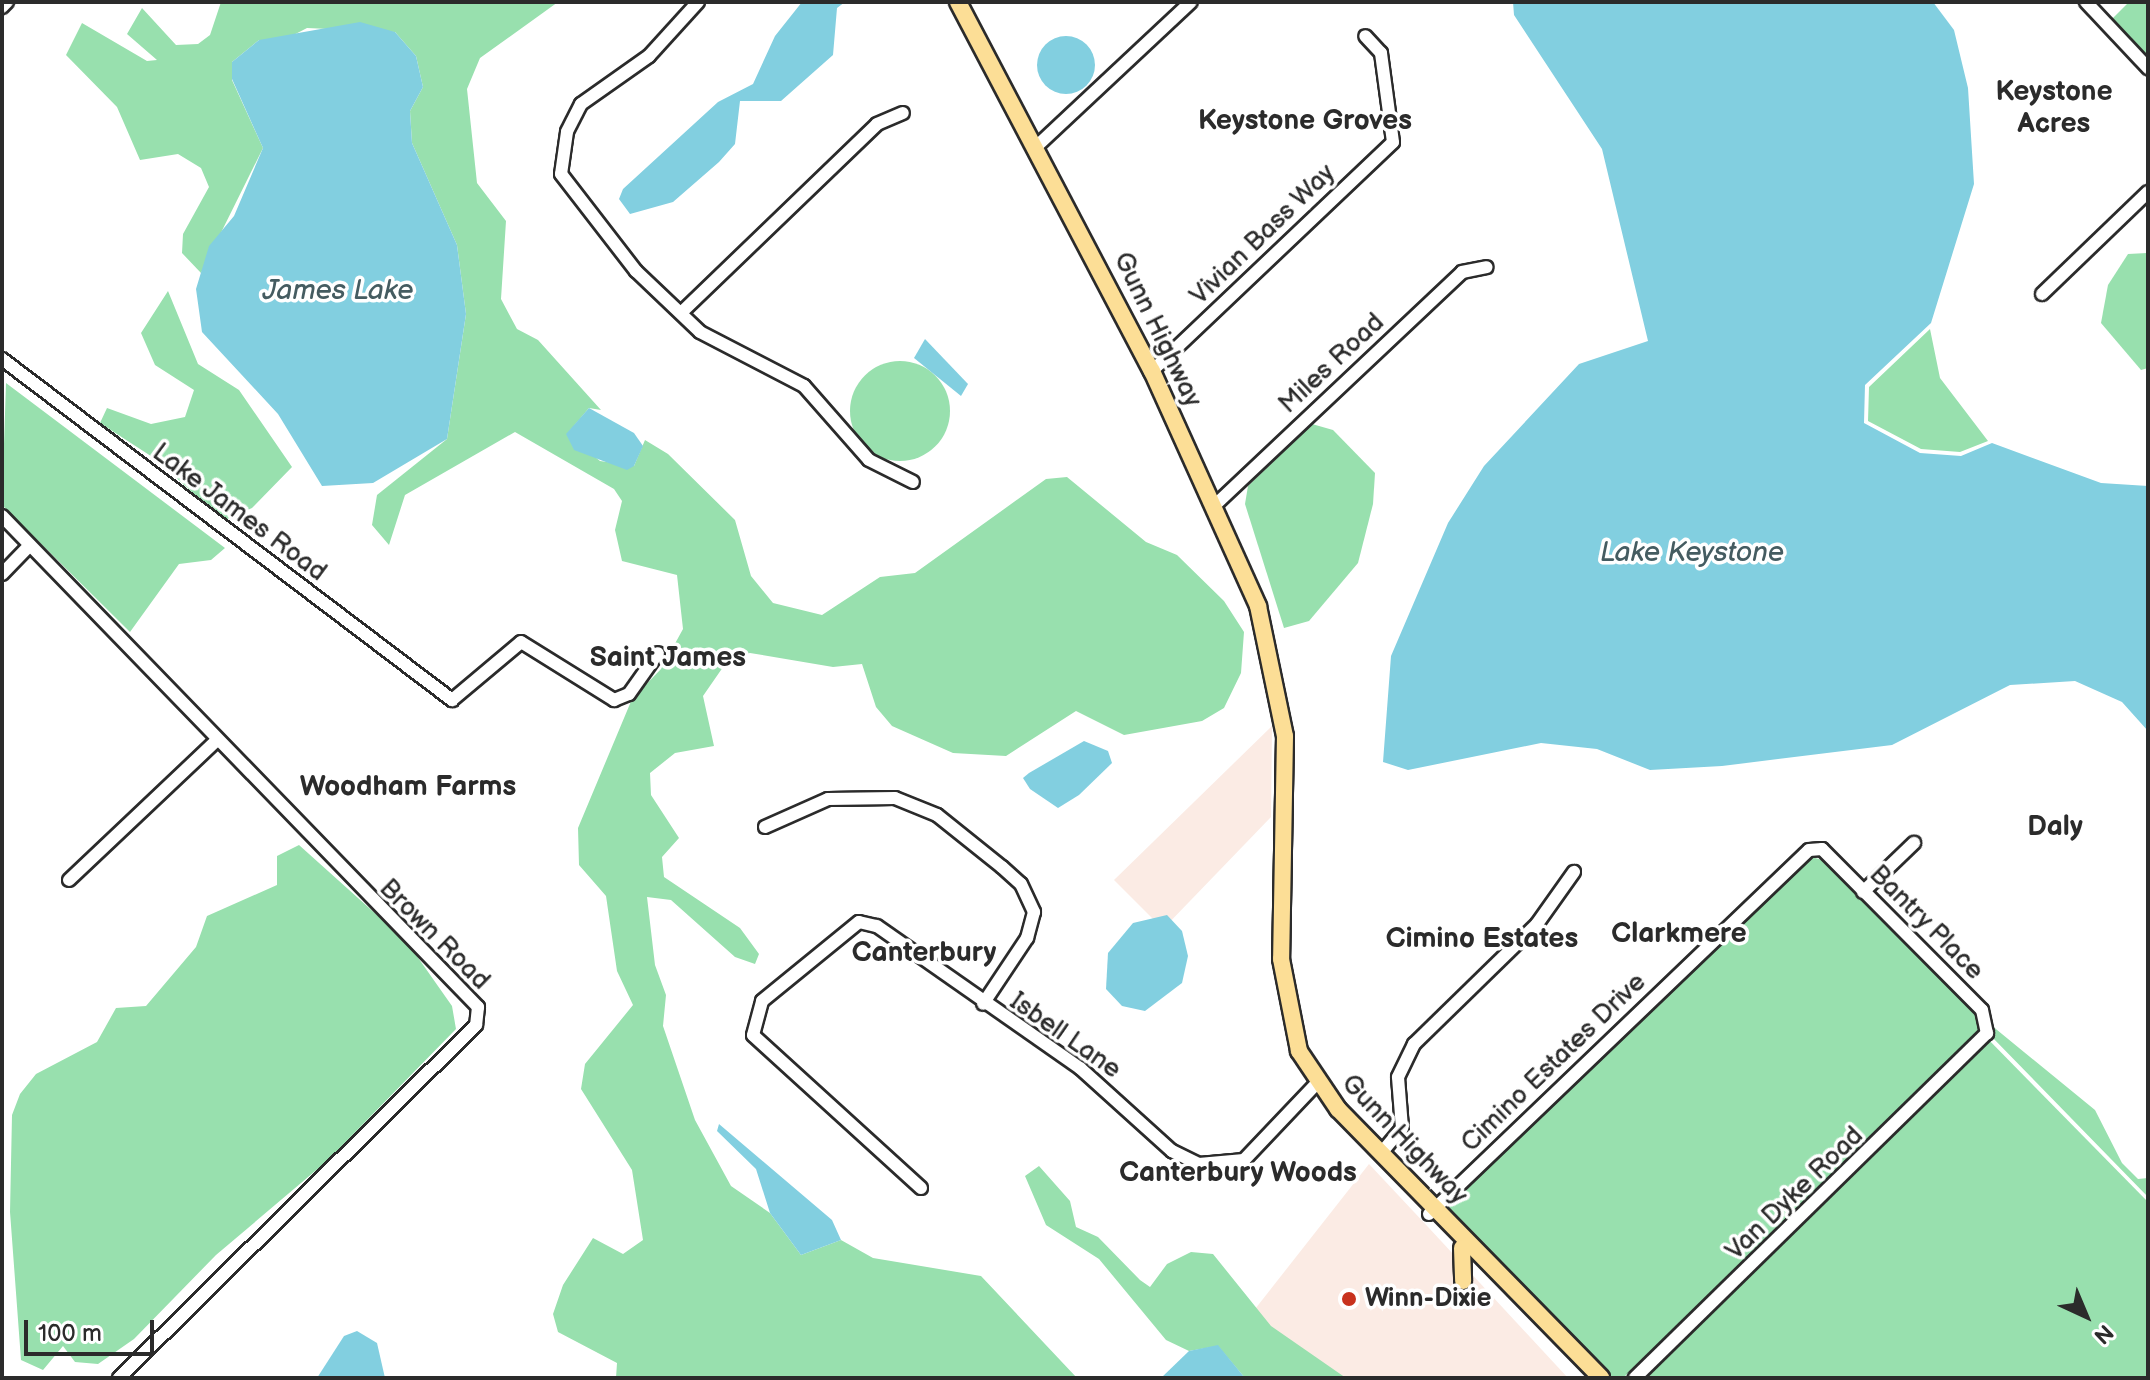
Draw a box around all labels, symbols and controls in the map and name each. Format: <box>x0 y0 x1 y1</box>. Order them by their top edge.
district label: Keystone Acres <box>1995 75 2113 141</box>
district label: Keystone Groves <box>1198 104 1412 138</box>
street label: Vivian Bass Way <box>1184 158 1342 312</box>
street label: Gunn Highway <box>1106 248 1208 412</box>
water label: James Lake <box>263 274 413 308</box>
street label: Miles Road <box>1273 307 1391 421</box>
street label: Lake James Road <box>145 437 333 589</box>
water label: Lake Keystone <box>1600 536 1784 570</box>
district label: Saint James <box>590 641 746 675</box>
district label: Woodham Farms <box>300 770 516 804</box>
district label: Daly <box>2027 810 2083 844</box>
street label: Bantry Place <box>1862 859 1990 987</box>
street label: Brown Road <box>372 873 496 997</box>
district label: Clarkmere <box>1611 917 1747 951</box>
district label: Cimino Estates <box>1386 922 1578 956</box>
district label: Canterbury <box>852 936 996 970</box>
street label: Cimino Estates Drive <box>1455 967 1653 1159</box>
street label: Isbell Lane <box>1003 986 1127 1086</box>
street label: Gunn Highway <box>1334 1069 1474 1211</box>
street label: Van Dyke Road <box>1720 1121 1870 1267</box>
district label: Canterbury Woods <box>1119 1156 1357 1190</box>
north arrow <box>2046 1276 2126 1356</box>
place label: Winn-Dixie <box>1365 1283 1491 1315</box>
marker: Winn-Dixie <box>1340 1290 1358 1308</box>
scale bar <box>28 1304 158 1354</box>
text: N <box>2088 1318 2118 1349</box>
text: 100 m <box>38 1319 102 1348</box>

